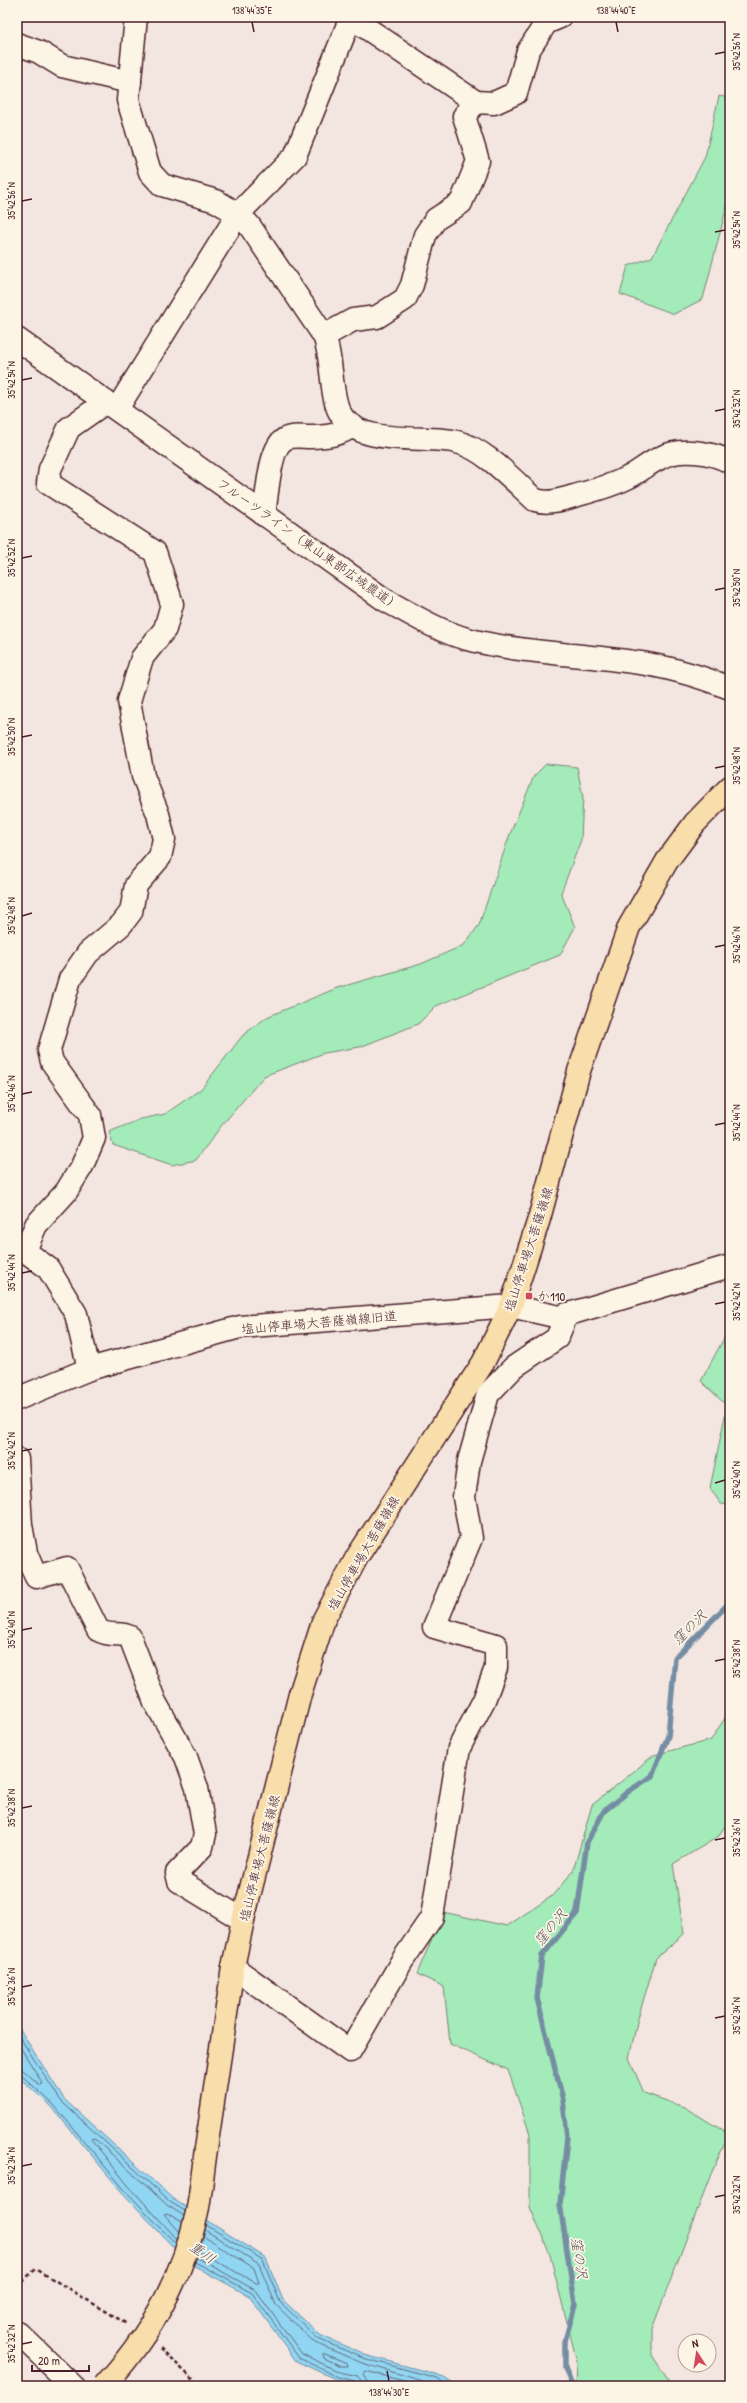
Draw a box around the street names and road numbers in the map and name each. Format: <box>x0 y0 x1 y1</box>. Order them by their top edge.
street label: フルーツライン（東山東部広域農道） <box>214 473 404 615</box>
street label: 塩山停車場大菩薩嶺線 <box>499 1183 557 1314</box>
street label: 塩山停車場大菩薩嶺線旧道 <box>241 1306 397 1338</box>
street label: 塩山停車場大菩薩嶺線 <box>323 1491 404 1614</box>
street label: 塩山停車場大菩薩嶺線 <box>235 1792 284 1923</box>

